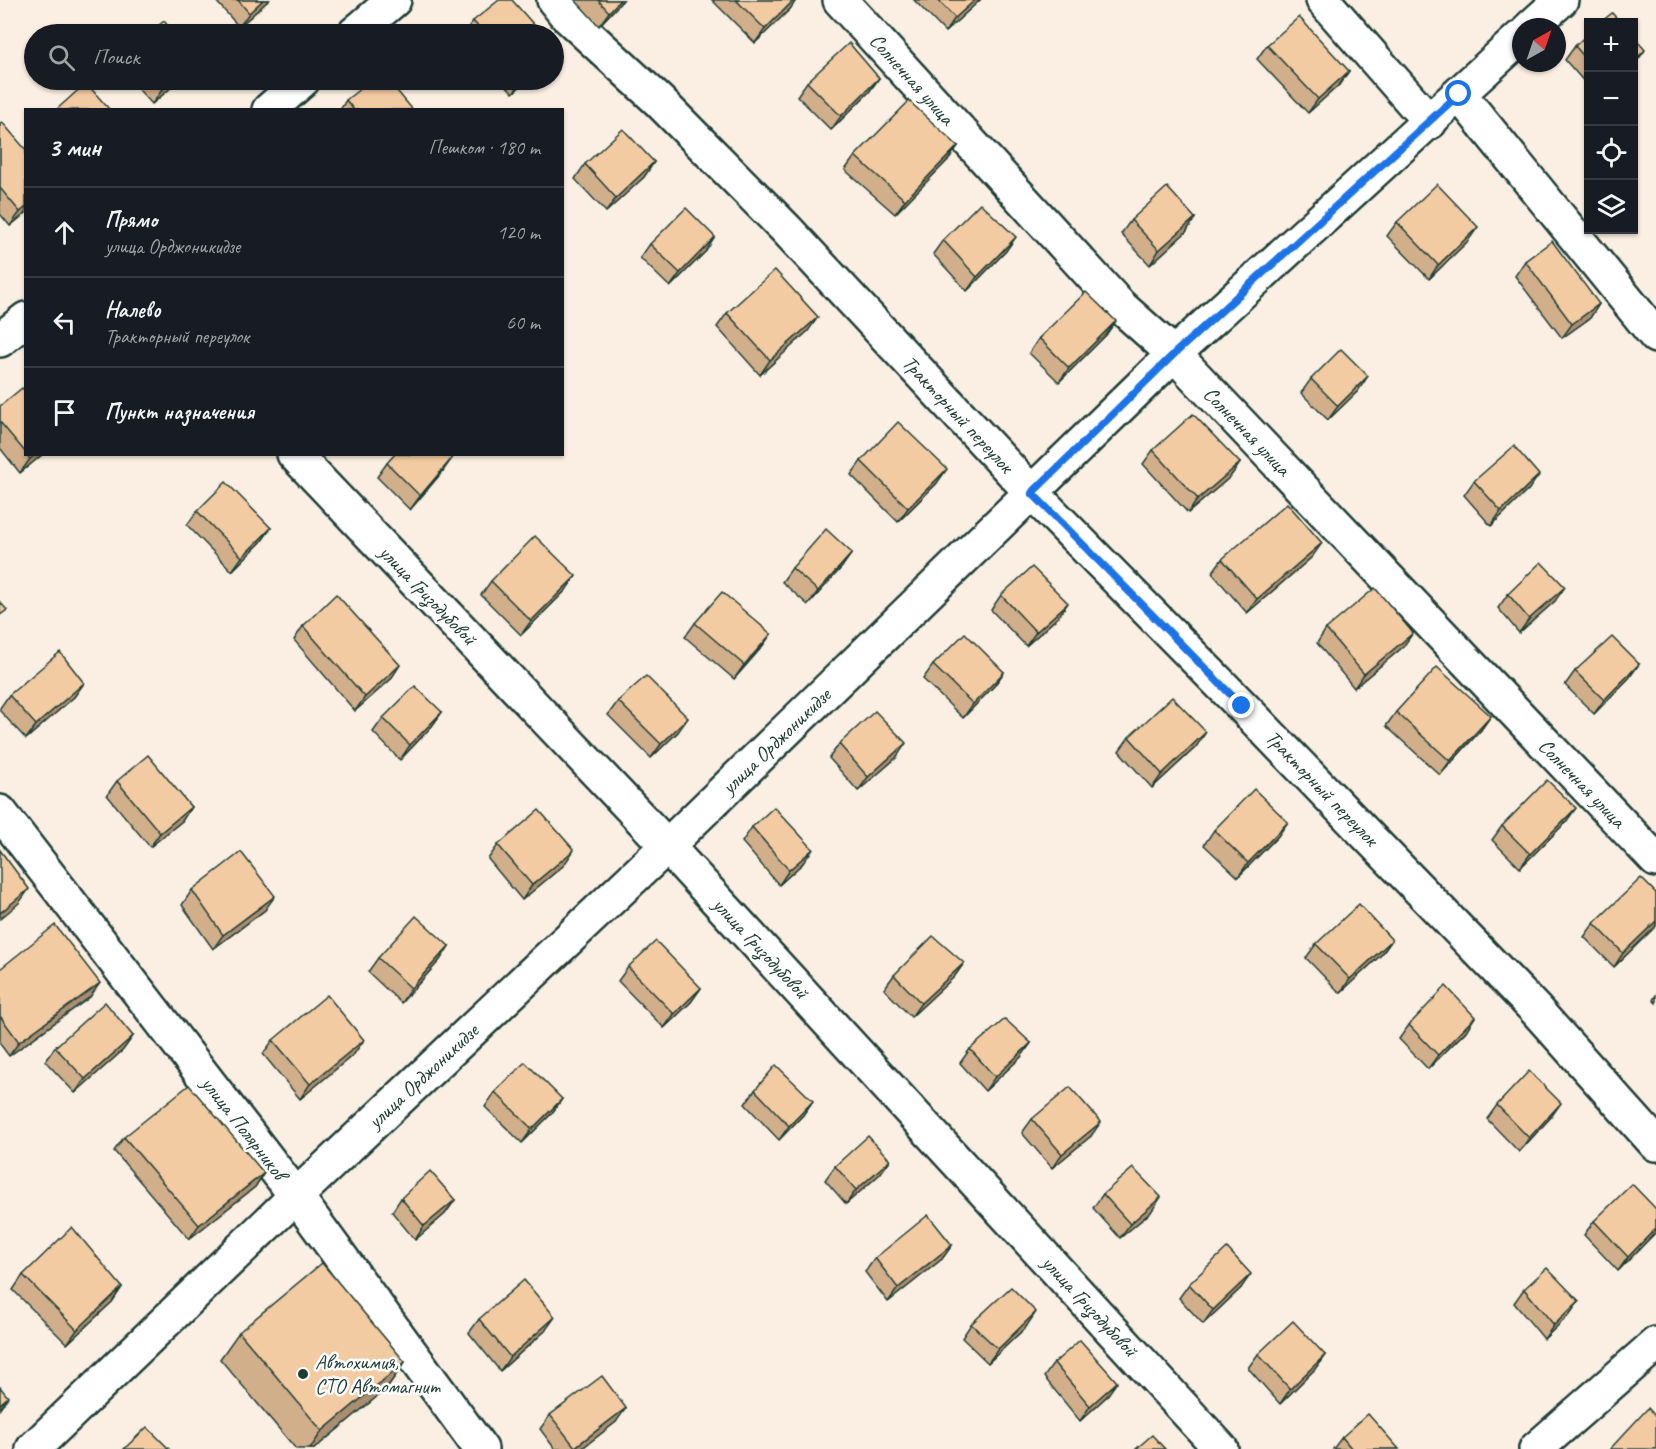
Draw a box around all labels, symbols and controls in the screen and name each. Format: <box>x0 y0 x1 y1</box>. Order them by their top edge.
north arrow <box>1512 18 1566 72</box>
map controls <box>1584 18 1638 234</box>
button: + <box>1584 18 1638 72</box>
search box <box>24 24 564 90</box>
street label: Солнечная улица <box>864 28 961 132</box>
icon: search <box>45 41 78 74</box>
text: Поиск <box>93 43 139 71</box>
button: − <box>1584 72 1638 126</box>
route start <box>1445 80 1471 106</box>
button: locate <box>1584 126 1638 180</box>
text: 3 мин <box>48 131 101 164</box>
text: Пешком · 180 m <box>428 135 540 160</box>
button: layers <box>1584 180 1638 234</box>
text: Прямо <box>105 206 157 234</box>
icon: ahead <box>48 216 81 249</box>
text: 120 m <box>497 220 540 245</box>
text: улица Орджоникидзе <box>105 234 240 259</box>
text: Налево <box>105 296 161 324</box>
icon: left <box>48 306 81 339</box>
text: 60 m <box>506 310 540 335</box>
text: Тракторный переулок <box>105 324 249 349</box>
street label: Тракторный переулок <box>897 350 1021 480</box>
street label: Солнечная улица <box>1198 381 1297 483</box>
icon: arrive <box>48 396 81 429</box>
text: Пункт назначения <box>105 398 254 426</box>
street label: улица Гризодубовой <box>372 538 483 652</box>
street label: улица Орджоникидзе <box>714 681 838 801</box>
route end <box>1228 692 1254 718</box>
street label: Тракторный переулок <box>1260 725 1385 853</box>
street label: Солнечная улица <box>1533 733 1632 835</box>
street label: улица Гризодубовой <box>705 890 816 1006</box>
street label: улица Орджоникидзе <box>361 1017 485 1135</box>
street label: улица Полярников <box>194 1070 295 1188</box>
street label: улица Гризодубовой <box>1034 1248 1145 1364</box>
place label: Автохимия, СТО Автомагнит <box>315 1349 442 1399</box>
marker: Автохимия, СТО Автомагнит <box>296 1367 310 1381</box>

